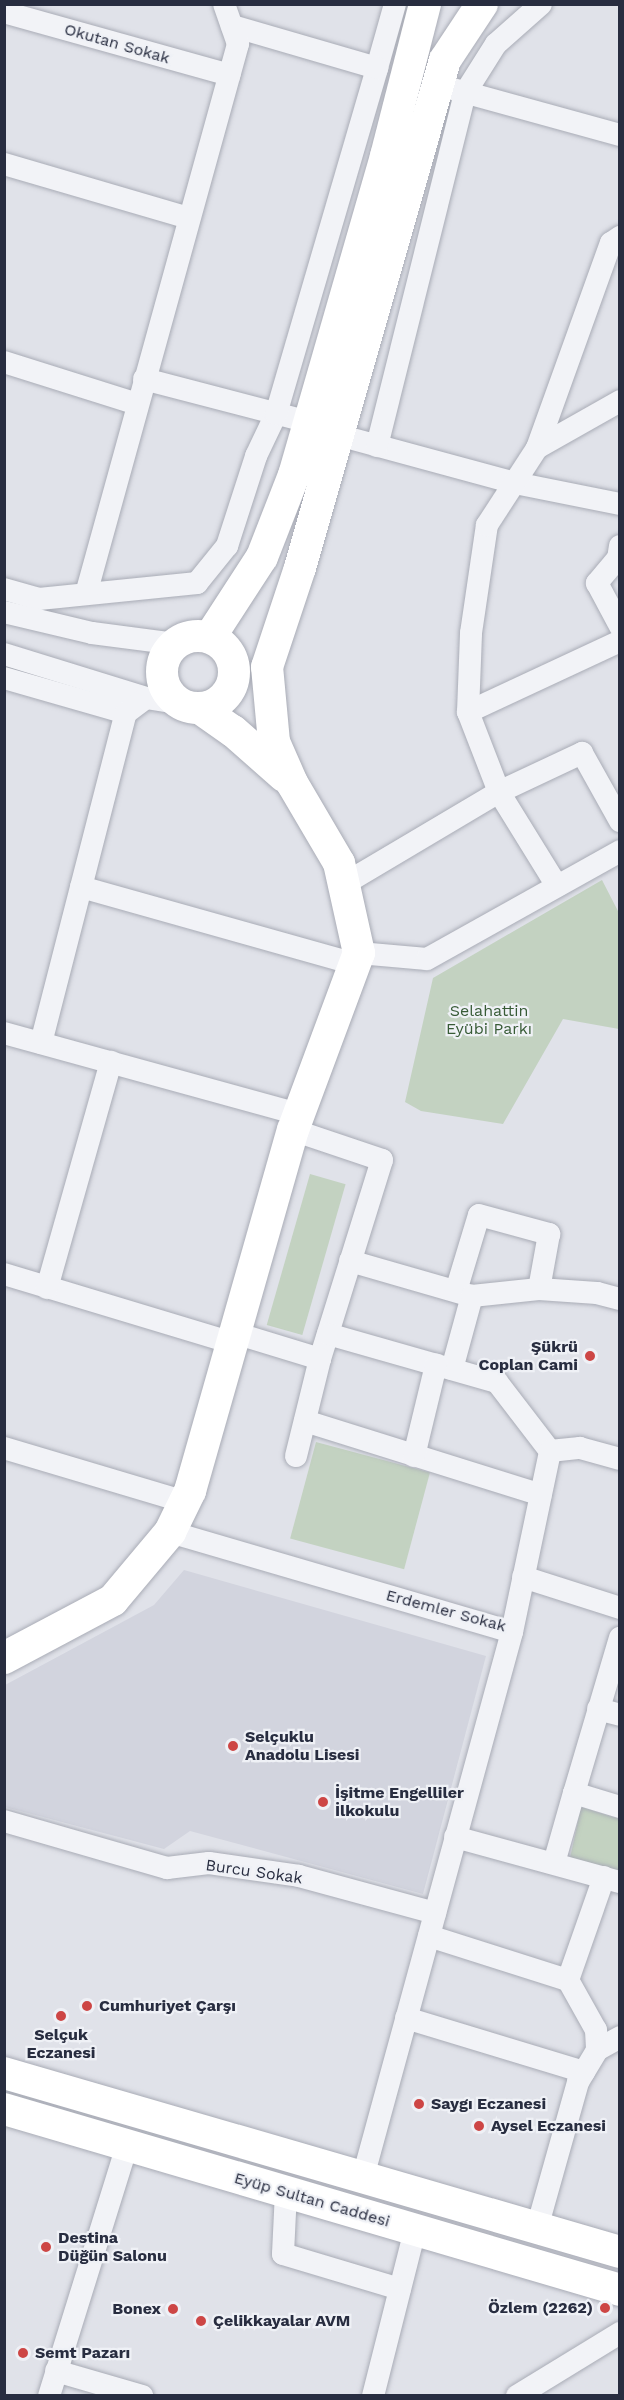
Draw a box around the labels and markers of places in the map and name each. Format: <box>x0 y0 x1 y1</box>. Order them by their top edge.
place label: Şükrü Coplan Cami <box>478 1337 578 1375</box>
marker: Şükrü Coplan Cami <box>583 1349 597 1363</box>
place label: Selçuklu Anadolu Lisesi <box>245 1727 360 1765</box>
marker: Selçuklu Anadolu Lisesi <box>226 1739 240 1753</box>
place label: İşitme Engelliler İlkokulu <box>335 1783 464 1821</box>
marker: İşitme Engelliler İlkokulu <box>316 1795 330 1809</box>
place label: Cumhuriyet Çarşı <box>99 1996 236 2016</box>
marker: Cumhuriyet Çarşı <box>80 1999 94 2013</box>
marker: Selçuk Eczanesi <box>54 2009 68 2023</box>
place label: Selçuk Eczanesi <box>27 2025 95 2063</box>
place label: Saygı Eczanesi <box>431 2094 546 2114</box>
marker: Saygı Eczanesi <box>412 2097 426 2111</box>
place label: Aysel Eczanesi <box>491 2116 606 2136</box>
marker: Aysel Eczanesi <box>472 2119 486 2133</box>
place label: Destina Düğün Salonu <box>58 2228 167 2266</box>
marker: Destina Düğün Salonu <box>39 2240 53 2254</box>
place label: Özlem (2262) <box>488 2298 593 2318</box>
place label: Bonex <box>112 2299 161 2319</box>
marker: Özlem (2262) <box>598 2301 612 2315</box>
marker: Bonex <box>166 2302 180 2316</box>
place label: Çelikkayalar AVM <box>213 2311 351 2331</box>
marker: Çelikkayalar AVM <box>194 2314 208 2328</box>
place label: Semt Pazarı <box>35 2343 130 2363</box>
marker: Semt Pazarı <box>16 2346 30 2360</box>

